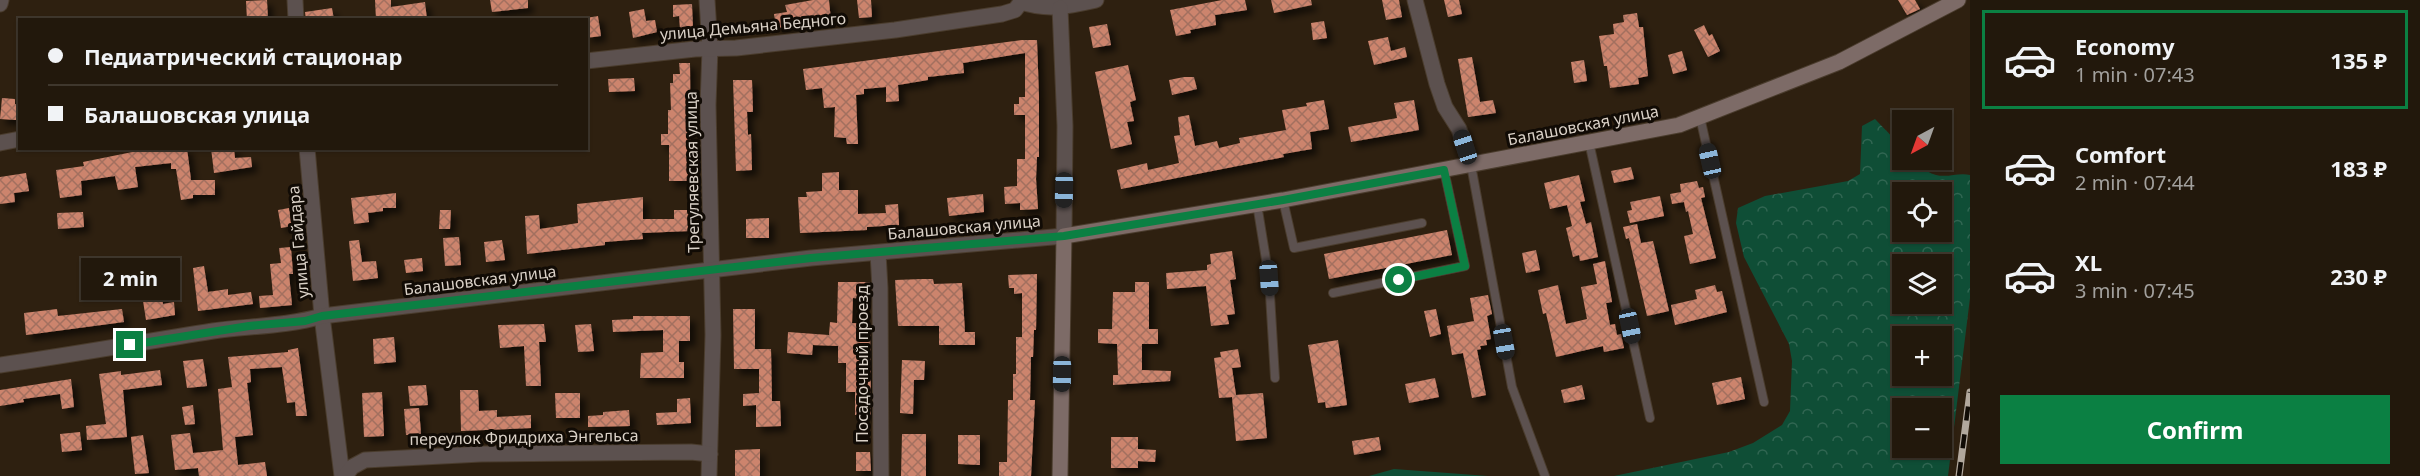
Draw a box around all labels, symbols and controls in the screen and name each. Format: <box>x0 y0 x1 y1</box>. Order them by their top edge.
street label: улица Демьяна Бедного <box>659 7 847 45</box>
text: Economy <box>2075 31 2174 61</box>
icon: car <box>2003 33 2057 87</box>
text: Педиатрический стационар <box>84 41 402 71</box>
text: 135 ₽ <box>2330 45 2387 75</box>
text: 1 min · 07:43 <box>2075 61 2195 88</box>
street label: Трегуляевская улица <box>680 91 704 253</box>
text: Балашовская улица <box>84 99 310 129</box>
street label: Балашовская улица <box>1506 100 1660 150</box>
north arrow <box>1892 110 1952 170</box>
map controls <box>1892 110 1952 458</box>
car <box>1451 127 1479 167</box>
text: Comfort <box>2075 139 2166 169</box>
car <box>1697 141 1723 181</box>
icon: car <box>2003 141 2057 195</box>
text: 183 ₽ <box>2330 153 2387 183</box>
text: 2 min · 07:44 <box>2075 169 2195 196</box>
car <box>1055 172 1073 208</box>
button: locate <box>1892 182 1952 242</box>
street label: улица Гайдара <box>282 185 314 299</box>
street label: Балашовская улица <box>887 209 1041 245</box>
text: XL <box>2075 247 2102 277</box>
icon: car <box>2003 249 2057 303</box>
button: layers <box>1892 254 1952 314</box>
callout: 2 min <box>80 258 180 300</box>
car <box>1259 259 1279 297</box>
street label: Балашовская улица <box>402 260 558 300</box>
text: 230 ₽ <box>2330 261 2387 291</box>
text: 2 min <box>103 265 158 292</box>
route start <box>1385 266 1412 293</box>
text: 3 min · 07:45 <box>2075 277 2195 304</box>
street label: Посадочный проезд <box>851 285 873 443</box>
car <box>1617 307 1643 345</box>
car <box>1492 323 1516 361</box>
button: + <box>1892 326 1952 386</box>
route end <box>116 331 143 358</box>
car <box>1053 356 1071 392</box>
button: Confirm <box>2000 395 2390 464</box>
button: − <box>1892 398 1952 458</box>
street label: переулок Фридриха Энгельса <box>409 424 639 450</box>

